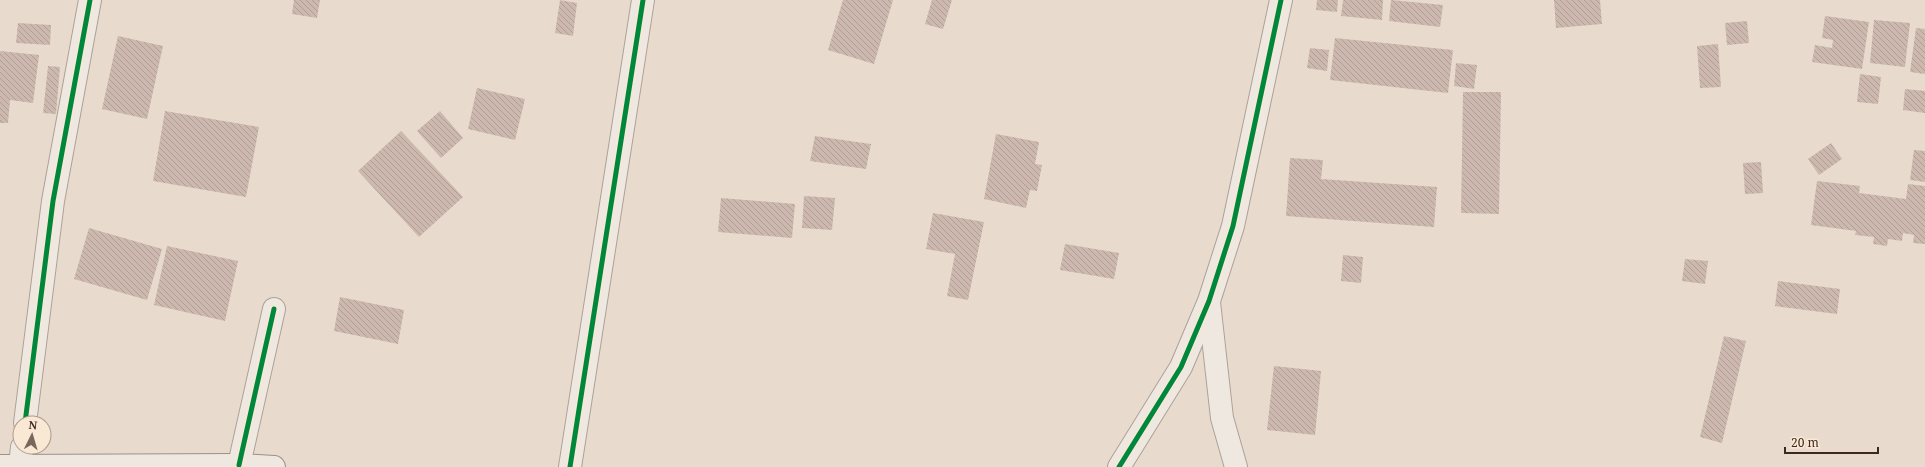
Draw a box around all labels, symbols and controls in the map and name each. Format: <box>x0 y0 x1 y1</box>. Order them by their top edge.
north arrow <box>12 415 52 455</box>
text: N <box>28 417 38 432</box>
scale bar <box>1785 429 1878 455</box>
text: 20 m <box>1791 434 1819 451</box>

